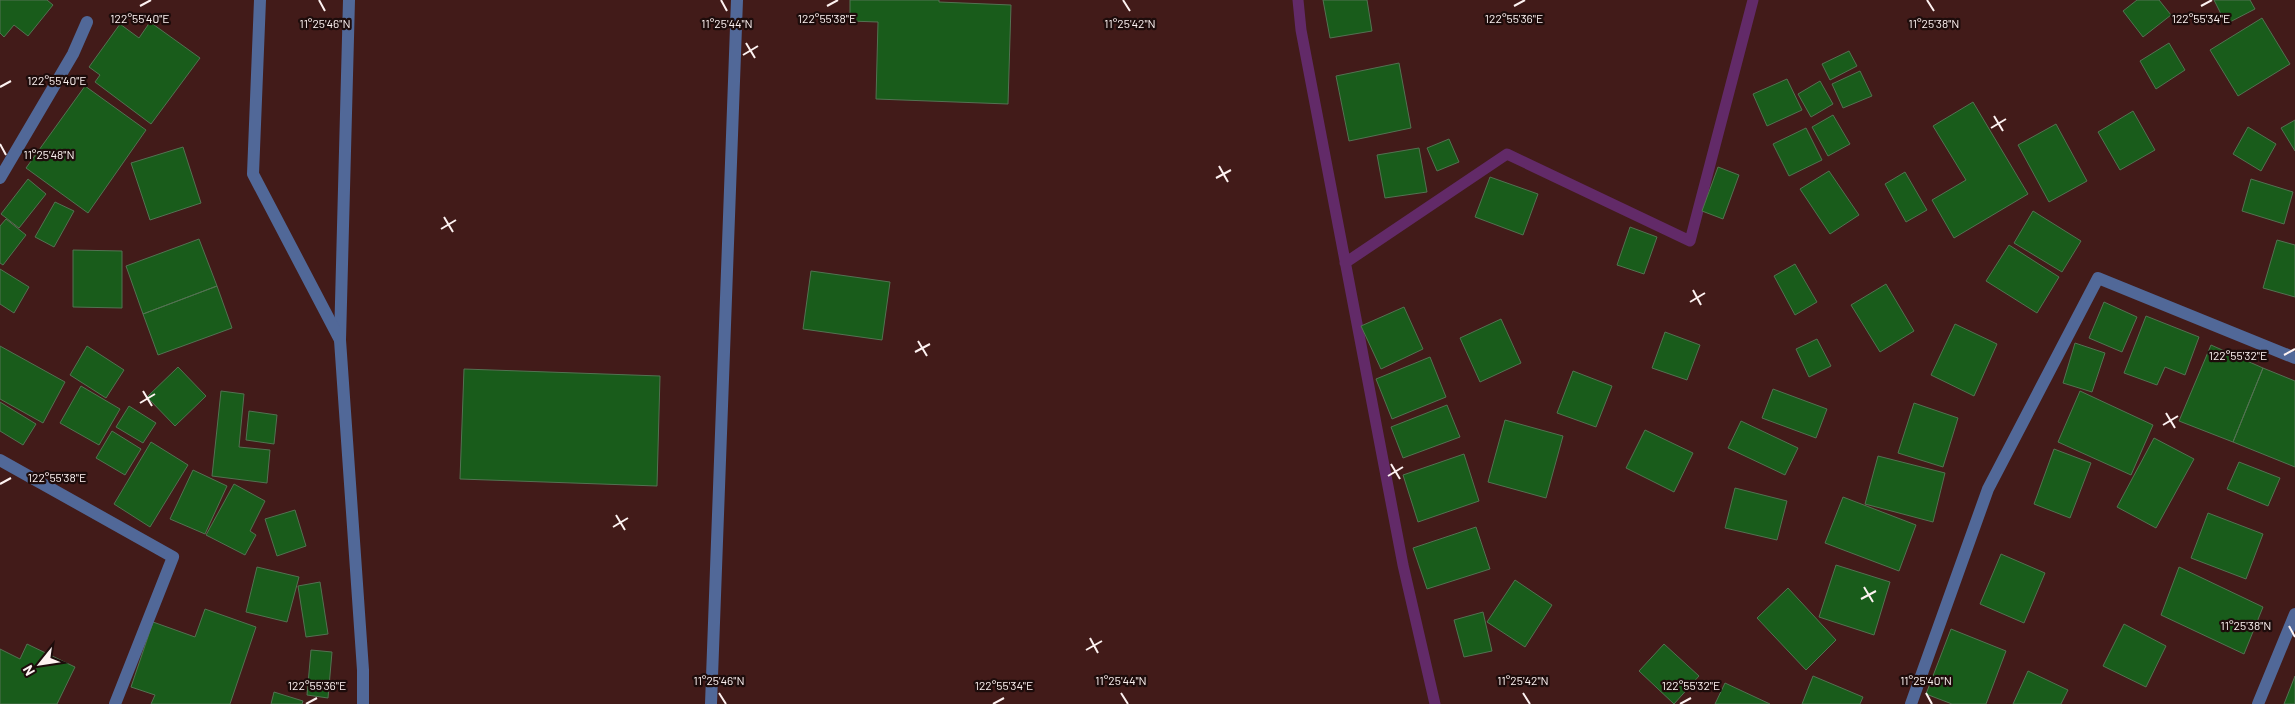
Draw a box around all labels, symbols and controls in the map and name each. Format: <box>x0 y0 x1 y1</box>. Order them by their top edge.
text: 122°55'40"E <box>110 11 170 25</box>
text: 122°55'38"E <box>798 11 856 25</box>
text: 122°55'36"E <box>1485 11 1543 25</box>
text: 122°55'34"E <box>2172 11 2230 25</box>
text: 11°25'46"N <box>299 16 351 30</box>
text: 11°25'44"N <box>701 16 753 30</box>
text: 11°25'42"N <box>1104 16 1156 30</box>
text: 11°25'38"N <box>1909 16 1959 30</box>
text: 122°55'40"E <box>27 73 87 87</box>
text: 11°25'48"N <box>23 147 75 161</box>
text: 122°55'32"E <box>2209 348 2267 362</box>
text: 122°55'38"E <box>28 470 86 484</box>
text: 11°25'38"N <box>2221 618 2271 632</box>
north arrow <box>15 639 65 689</box>
text: N <box>19 662 38 679</box>
text: 11°25'46"N <box>693 673 745 687</box>
text: 11°25'44"N <box>1095 673 1147 687</box>
text: 11°25'42"N <box>1497 673 1549 687</box>
text: 11°25'40"N <box>1900 673 1952 687</box>
text: 122°55'36"E <box>288 678 346 692</box>
text: 122°55'34"E <box>975 678 1033 692</box>
text: 122°55'32"E <box>1662 678 1720 692</box>

